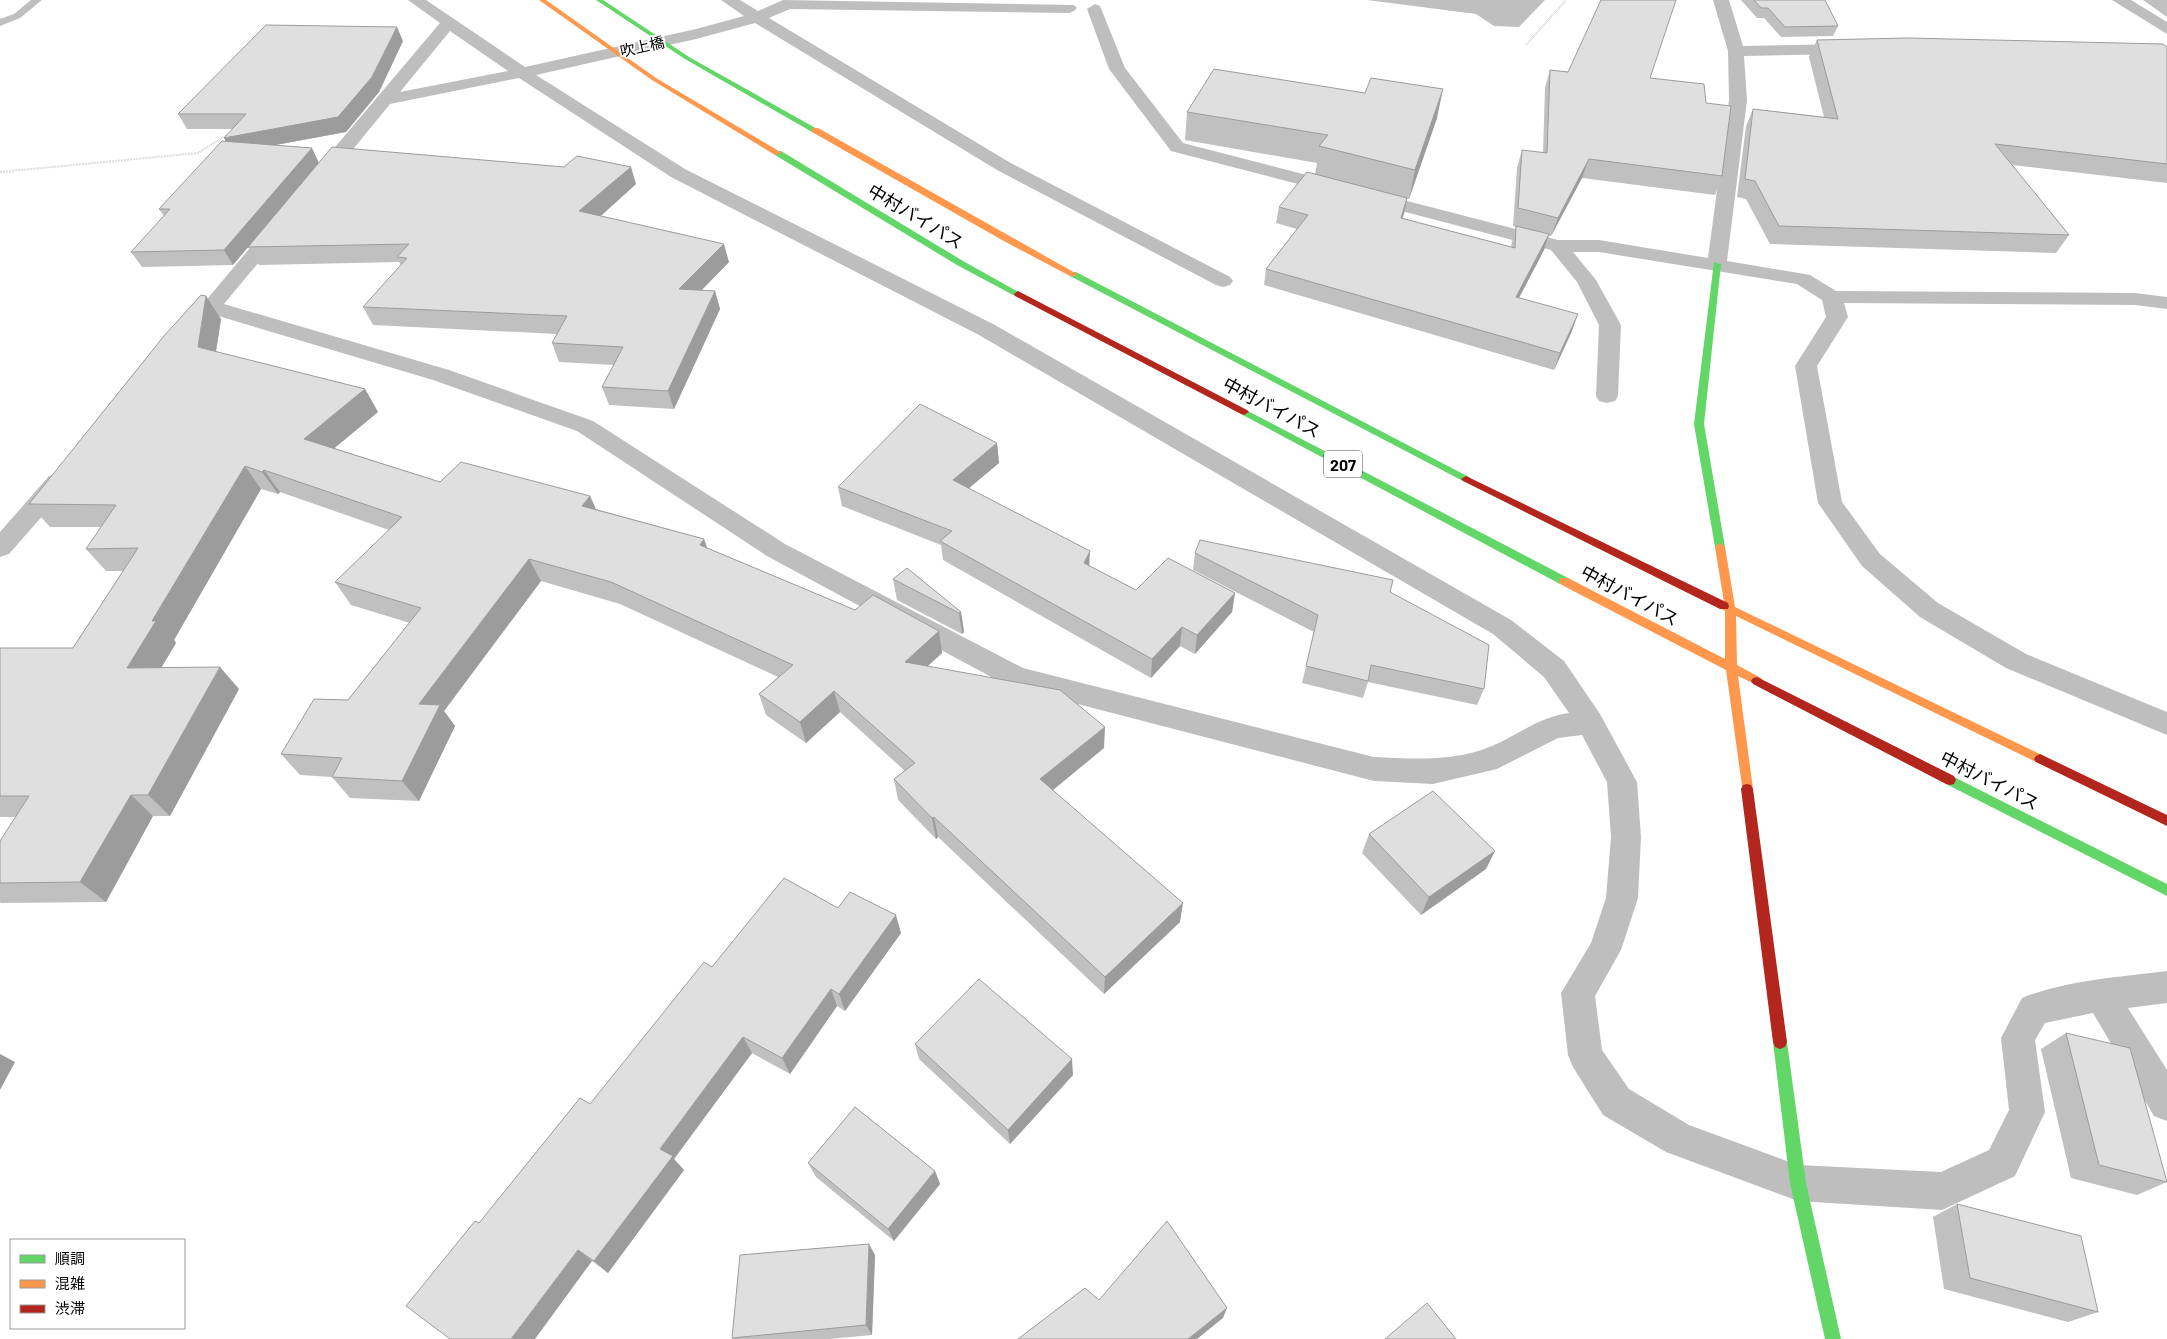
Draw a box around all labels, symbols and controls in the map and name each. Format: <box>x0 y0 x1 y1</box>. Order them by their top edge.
street label: 吹上橋 <box>618 32 666 60</box>
street label: 中村バイパス <box>864 179 968 253</box>
street label: 中村バイパス <box>1219 372 1325 442</box>
road number: 207 <box>1324 450 1362 478</box>
street label: 中村バイパス <box>1577 560 1683 630</box>
street label: 中村バイパス <box>1937 746 2043 814</box>
legend <box>10 1239 185 1329</box>
text: 順調 <box>55 1249 85 1267</box>
text: 混雑 <box>55 1274 85 1292</box>
text: 渋滞 <box>55 1299 85 1317</box>

